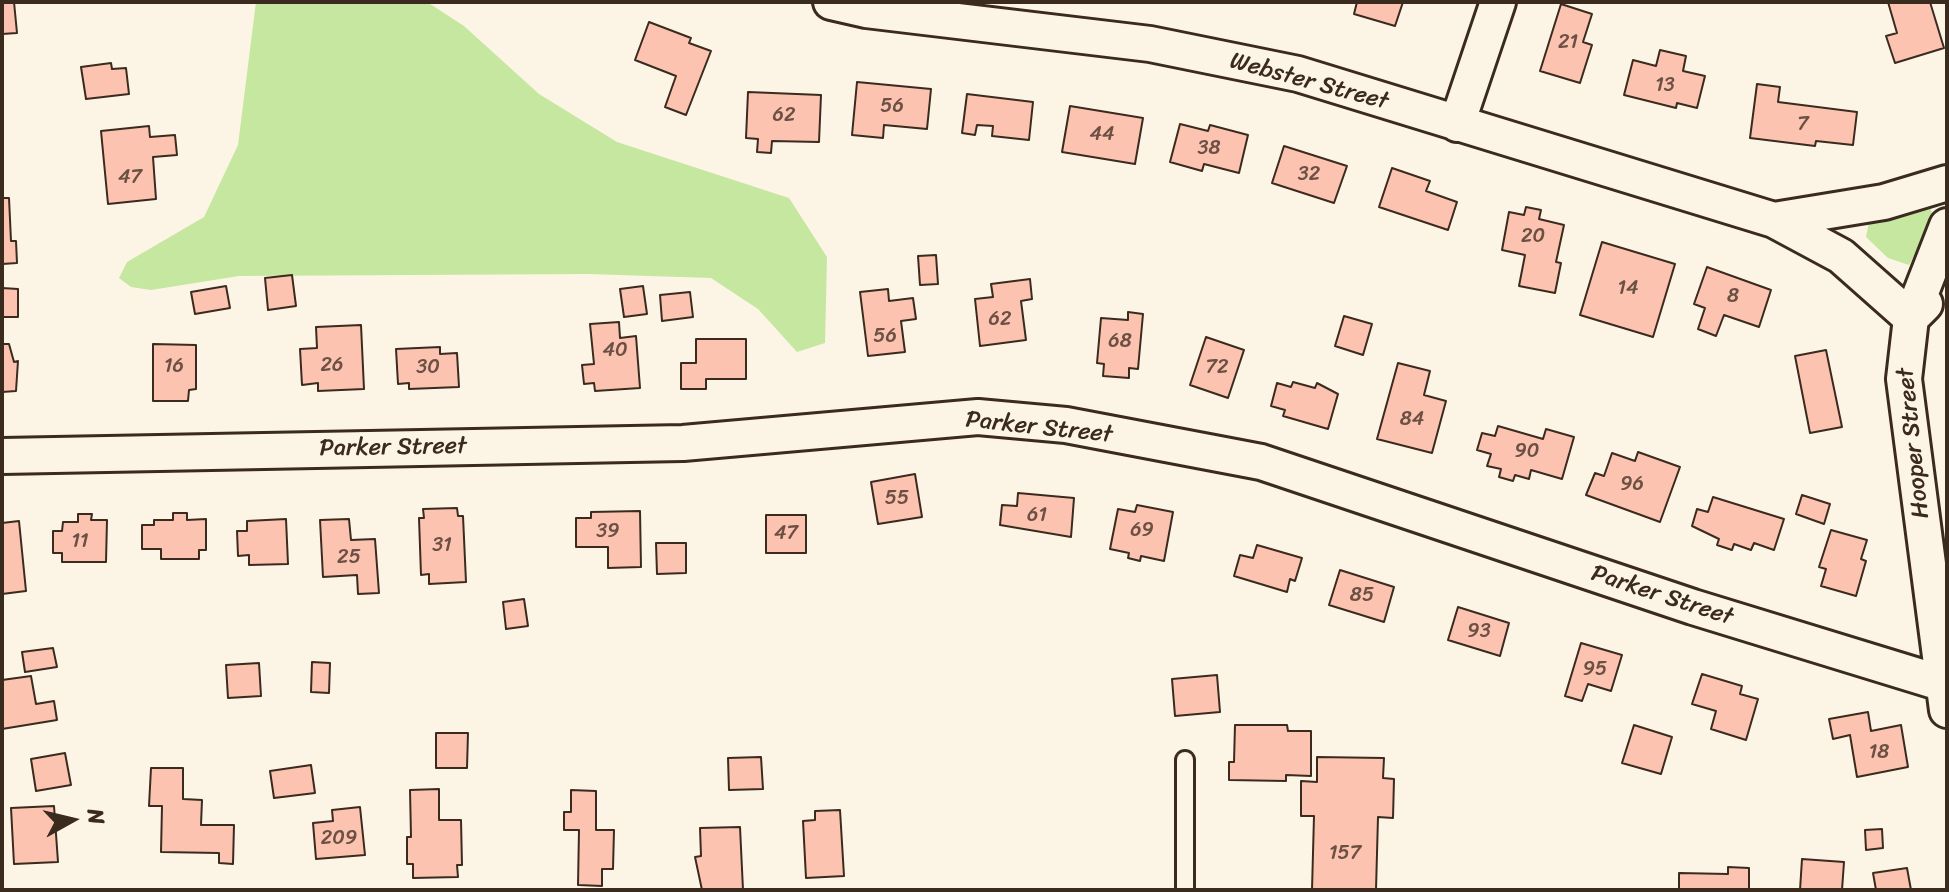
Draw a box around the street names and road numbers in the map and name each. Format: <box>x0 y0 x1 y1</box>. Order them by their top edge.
street label: Webster Street <box>1227 47 1391 117</box>
street label: Hooper Street <box>1892 366 1936 520</box>
street label: Parker Street <box>964 406 1114 450</box>
street label: Parker Street <box>319 432 467 464</box>
street label: Parker Street <box>1587 560 1737 632</box>

